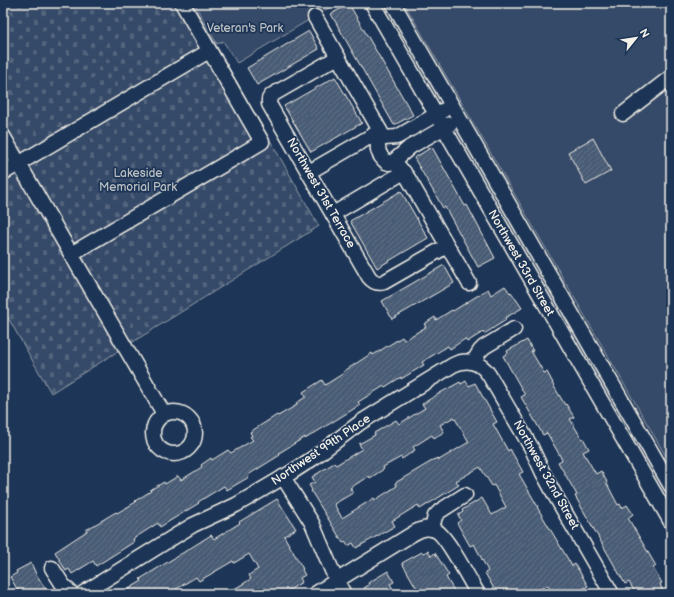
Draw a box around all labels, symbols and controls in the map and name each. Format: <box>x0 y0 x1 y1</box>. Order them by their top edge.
north arrow <box>616 18 656 58</box>
park label: Veteran's Park <box>207 21 283 36</box>
text: N <box>637 26 652 40</box>
street label: Northwest 31st Terrace <box>283 135 359 251</box>
park label: Lakeside Memorial Park <box>99 166 177 195</box>
street label: Northwest 33rd Street <box>484 207 558 319</box>
street label: Northwest 99th Place <box>269 411 373 489</box>
street label: Northwest 32nd Street <box>510 418 582 532</box>

